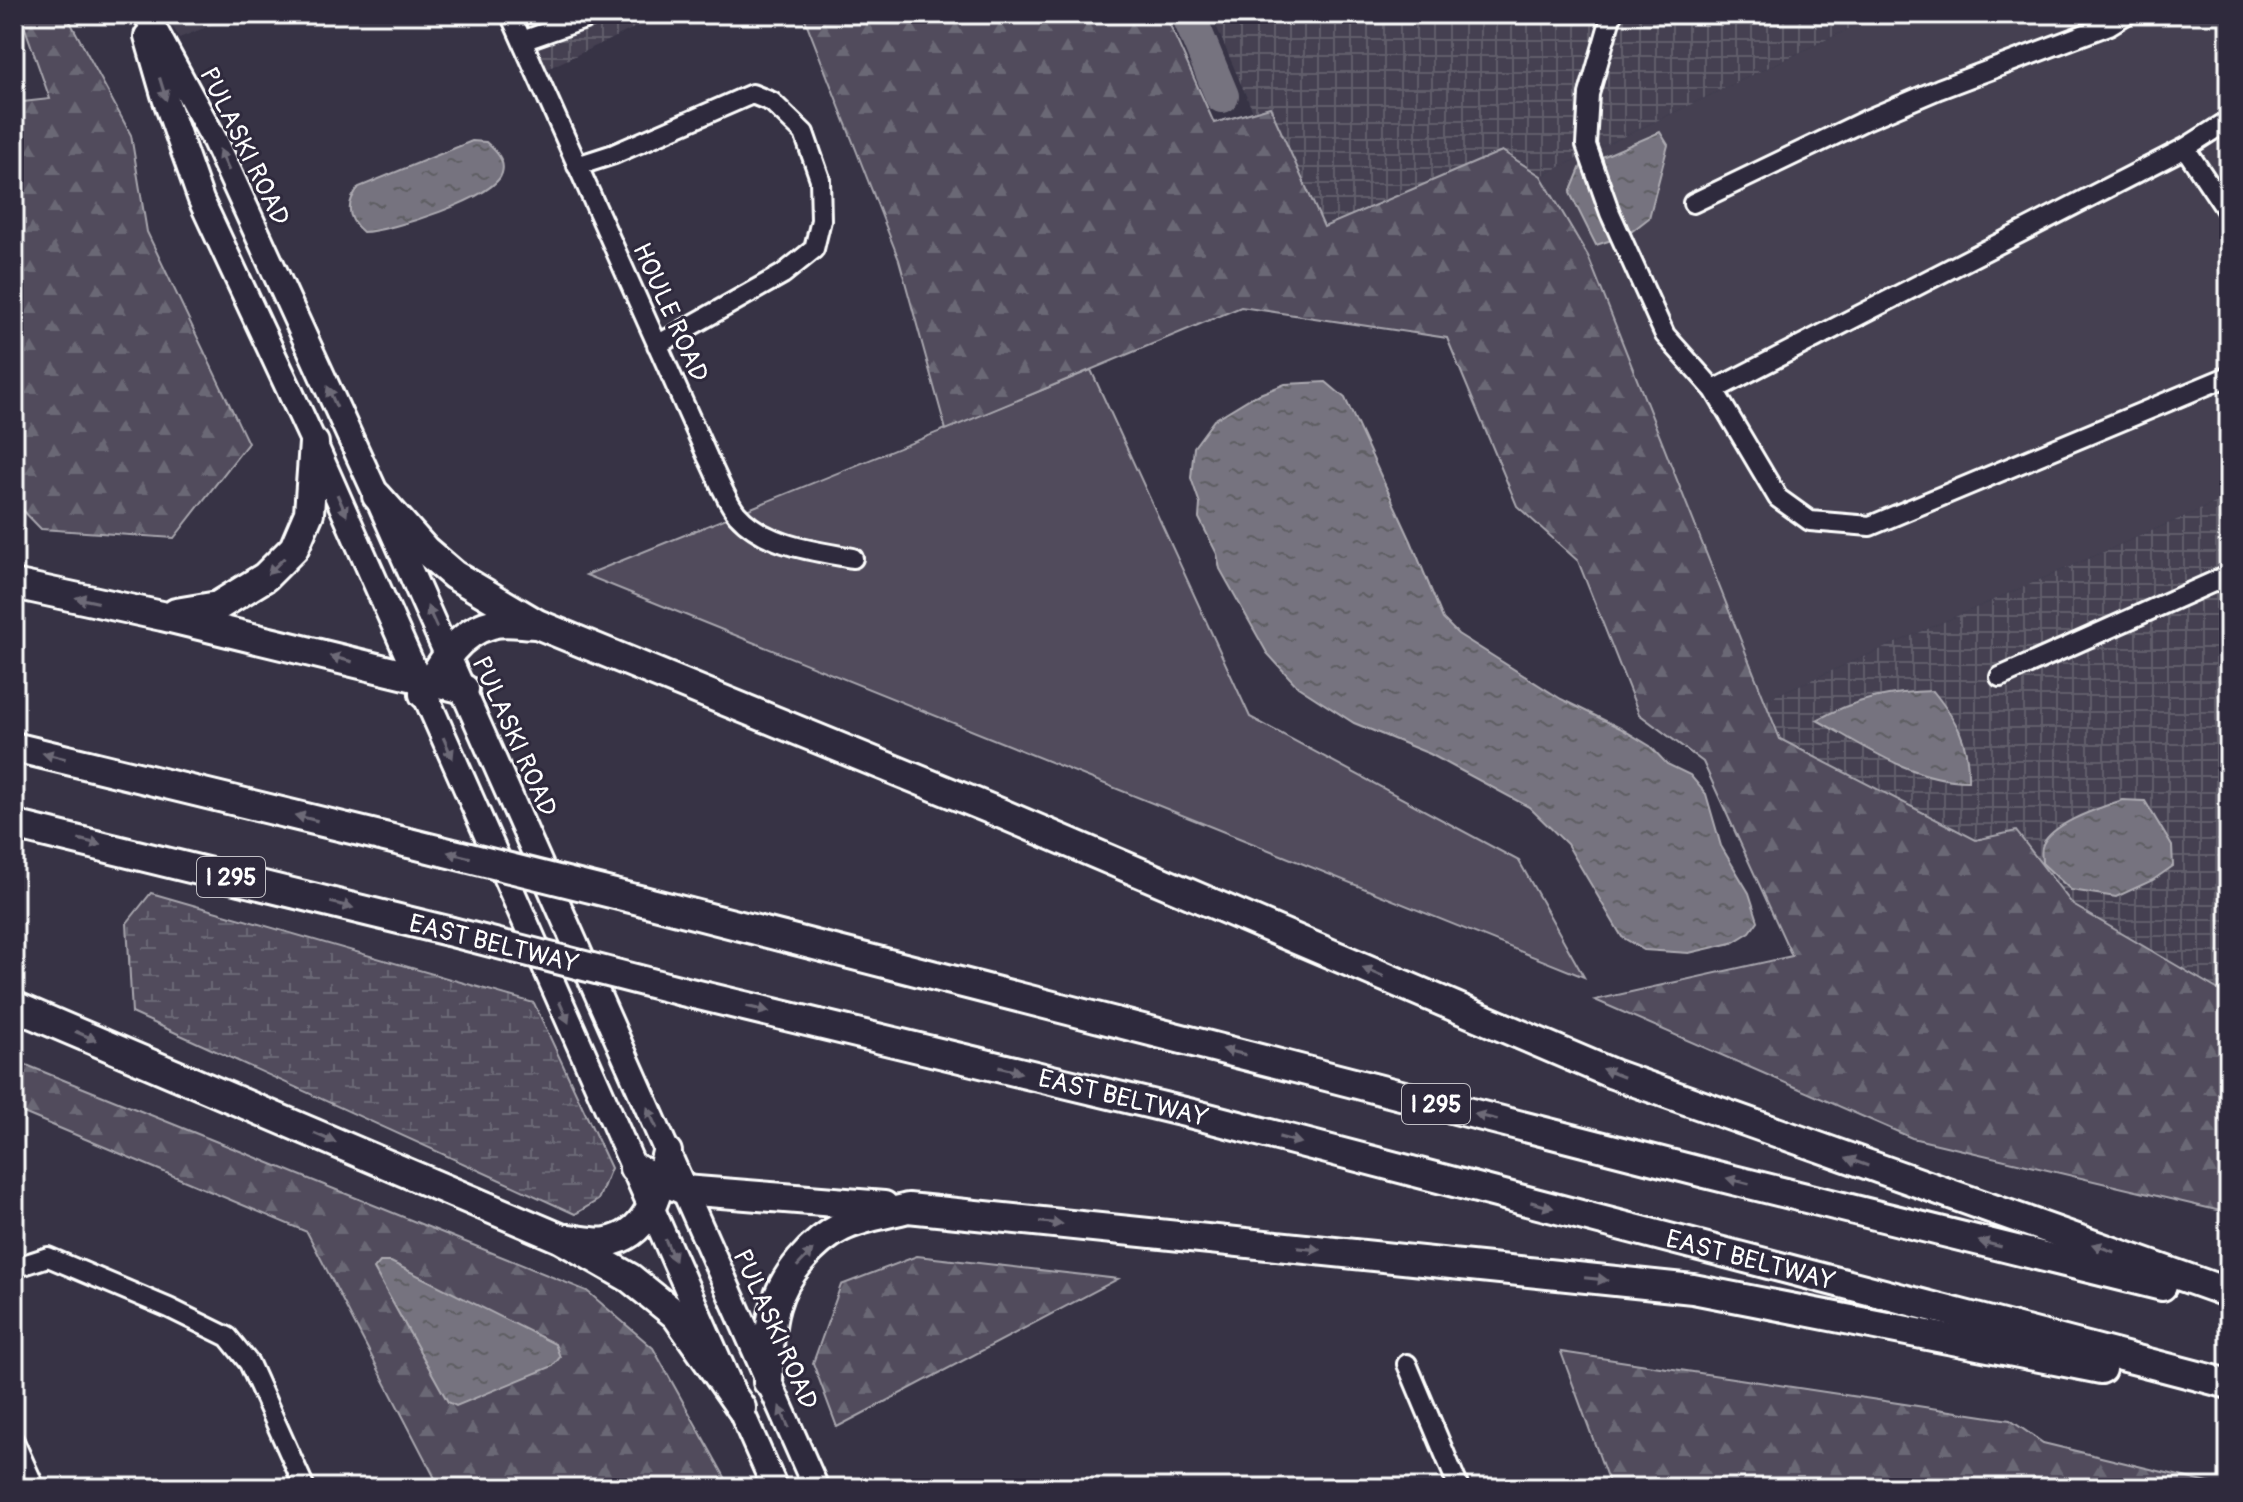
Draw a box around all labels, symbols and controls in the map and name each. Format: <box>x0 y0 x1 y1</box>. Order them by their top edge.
street label: PULASKI ROAD <box>192 62 296 231</box>
one-way arrow <box>157 77 170 101</box>
one-way arrow <box>217 149 231 172</box>
street label: HOULE ROAD <box>625 238 715 387</box>
one-way arrow <box>325 385 339 409</box>
one-way arrow <box>335 493 348 517</box>
one-way arrow <box>267 556 286 575</box>
one-way arrow <box>75 593 100 606</box>
one-way arrow <box>425 606 438 629</box>
street label: PULASKI ROAD <box>465 651 564 821</box>
one-way arrow <box>328 652 353 664</box>
one-way arrow <box>441 737 455 760</box>
one-way arrow <box>41 749 66 761</box>
one-way arrow <box>293 811 318 824</box>
one-way arrow <box>78 837 103 849</box>
one-way arrow <box>446 849 471 861</box>
road number: I 295 <box>197 857 265 897</box>
one-way arrow <box>330 900 355 912</box>
street label: EAST BELTWAY <box>406 907 582 980</box>
one-way arrow <box>1362 966 1385 979</box>
one-way arrow <box>558 1000 571 1024</box>
one-way arrow <box>745 1003 770 1016</box>
one-way arrow <box>74 1030 98 1043</box>
one-way arrow <box>1222 1046 1247 1058</box>
street label: EAST BELTWAY <box>1035 1062 1211 1134</box>
one-way arrow <box>998 1065 1023 1077</box>
one-way arrow <box>1601 1067 1625 1080</box>
road number: I 295 <box>1402 1084 1470 1124</box>
one-way arrow <box>646 1106 659 1130</box>
one-way arrow <box>1473 1110 1498 1122</box>
one-way arrow <box>313 1132 337 1145</box>
one-way arrow <box>1278 1134 1303 1146</box>
one-way arrow <box>1845 1155 1869 1168</box>
one-way arrow <box>1725 1174 1750 1187</box>
one-way arrow <box>1529 1200 1554 1212</box>
one-way arrow <box>1039 1217 1064 1230</box>
street label: EAST BELTWAY <box>1662 1223 1839 1298</box>
one-way arrow <box>1978 1237 2003 1249</box>
one-way arrow <box>663 1238 676 1261</box>
one-way arrow <box>2090 1242 2114 1254</box>
one-way arrow <box>1297 1243 1322 1256</box>
street label: PULASKI ROAD <box>726 1244 825 1414</box>
one-way arrow <box>796 1248 814 1267</box>
one-way arrow <box>1584 1272 1609 1285</box>
one-way arrow <box>777 1405 791 1428</box>

